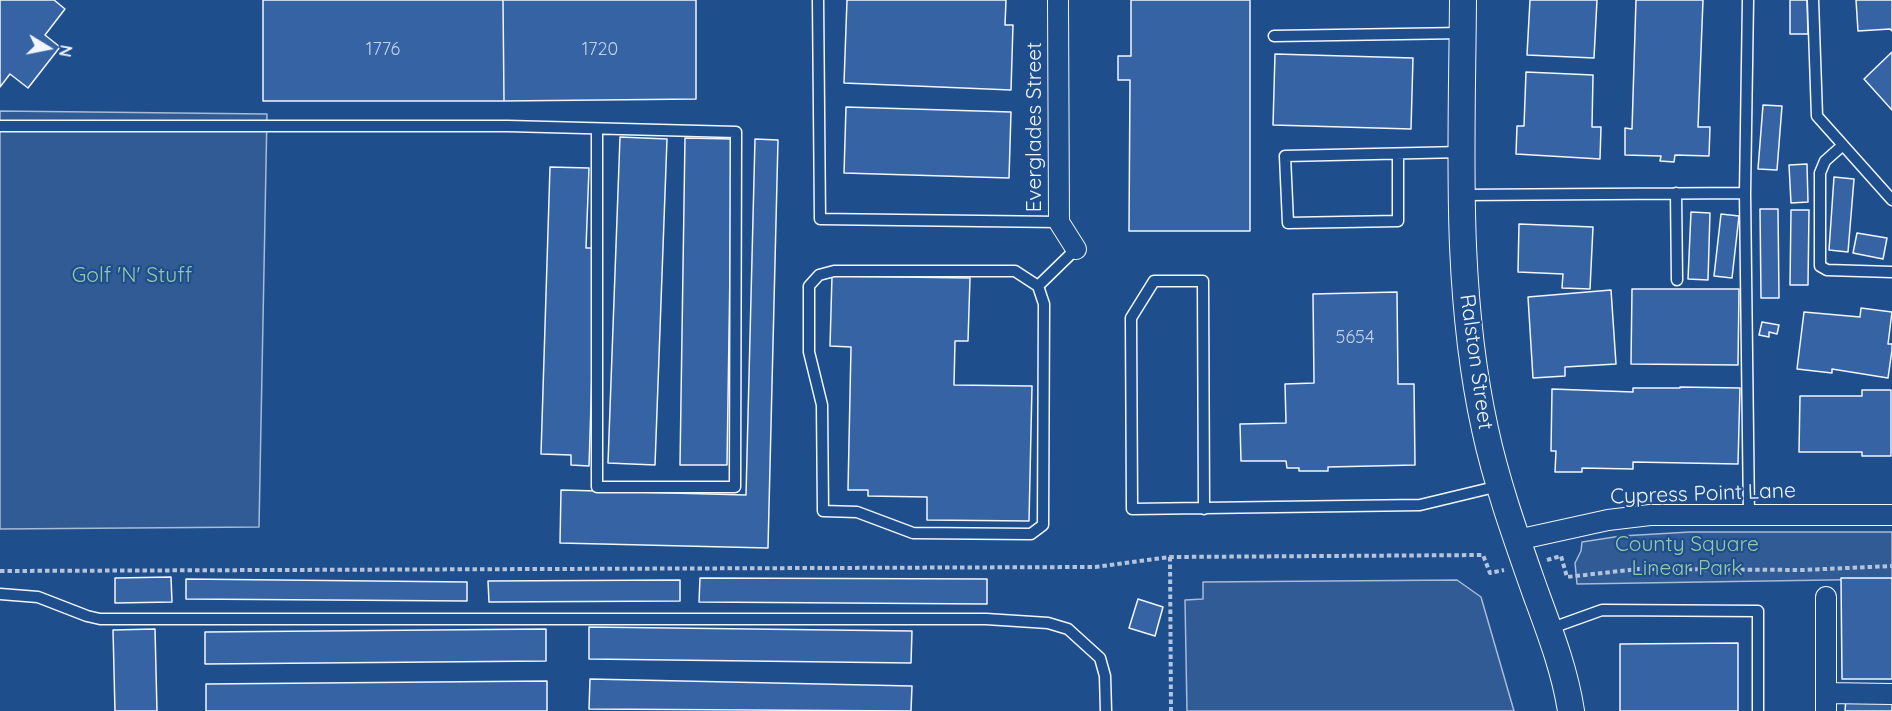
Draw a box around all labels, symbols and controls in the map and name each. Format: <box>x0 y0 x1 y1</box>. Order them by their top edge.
north arrow <box>18 18 78 78</box>
house number: 1776 <box>366 39 400 61</box>
house number: 1720 <box>582 39 618 61</box>
street label: Everglades Street <box>1022 42 1048 212</box>
text: N <box>55 44 77 59</box>
park label: Golf 'N' Stuff <box>72 263 192 289</box>
street label: Ralston Street <box>1454 293 1498 431</box>
house number: 5654 <box>1336 327 1374 349</box>
street label: Cypress Point Lane <box>1610 478 1796 510</box>
park label: County Square Linear Park <box>1615 532 1759 582</box>

